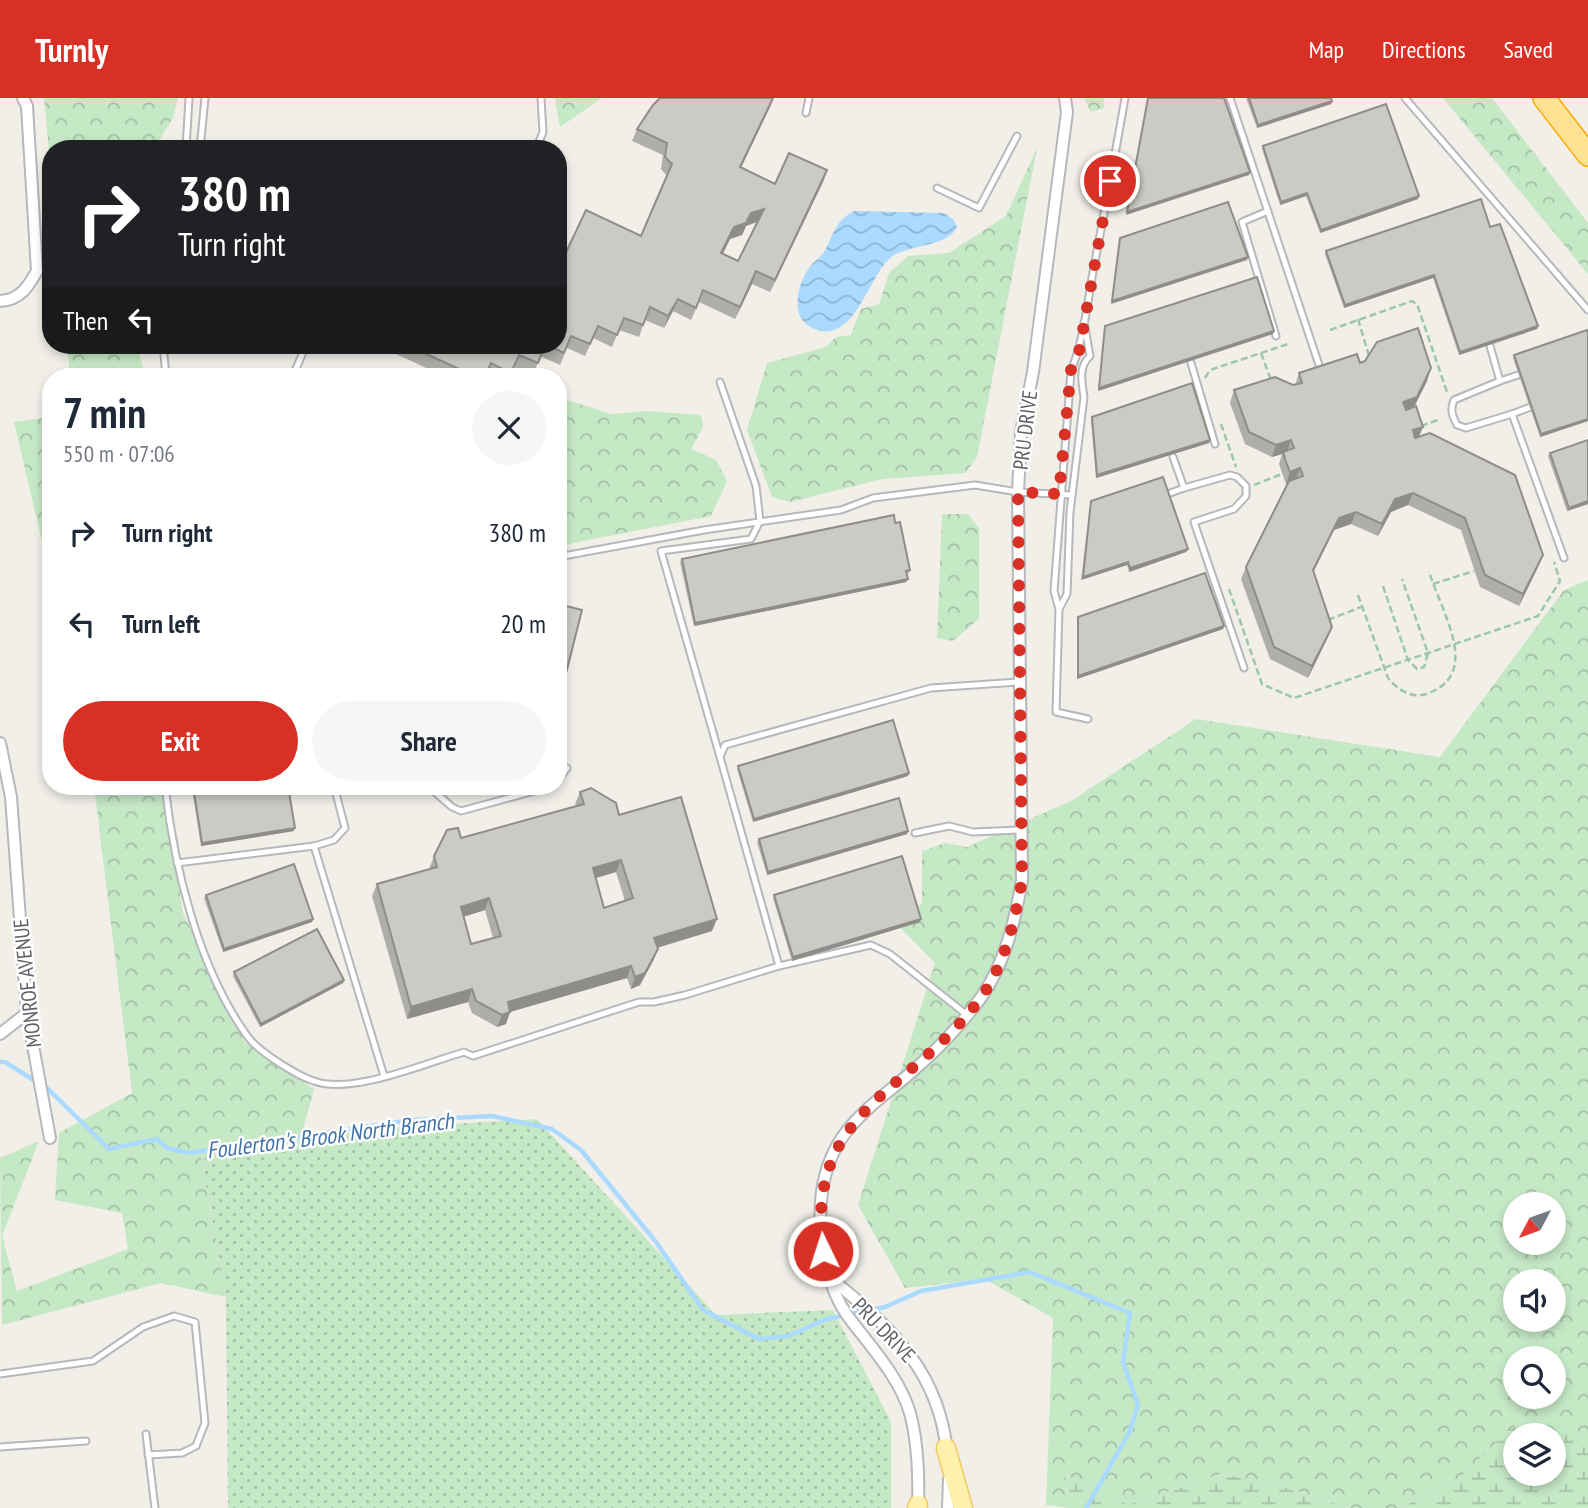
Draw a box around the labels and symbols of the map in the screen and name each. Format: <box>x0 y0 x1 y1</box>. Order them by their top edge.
pin <box>1080 151 1140 211</box>
street label: PRU DRIVE <box>1007 389 1043 471</box>
street label: MONROE AVENUE <box>7 917 47 1049</box>
water label: Foulerton's Brook North Branch <box>205 1105 457 1165</box>
north arrow <box>1503 1192 1566 1255</box>
position arrow <box>786 1214 860 1288</box>
street label: PRU DRIVE <box>847 1292 921 1368</box>

